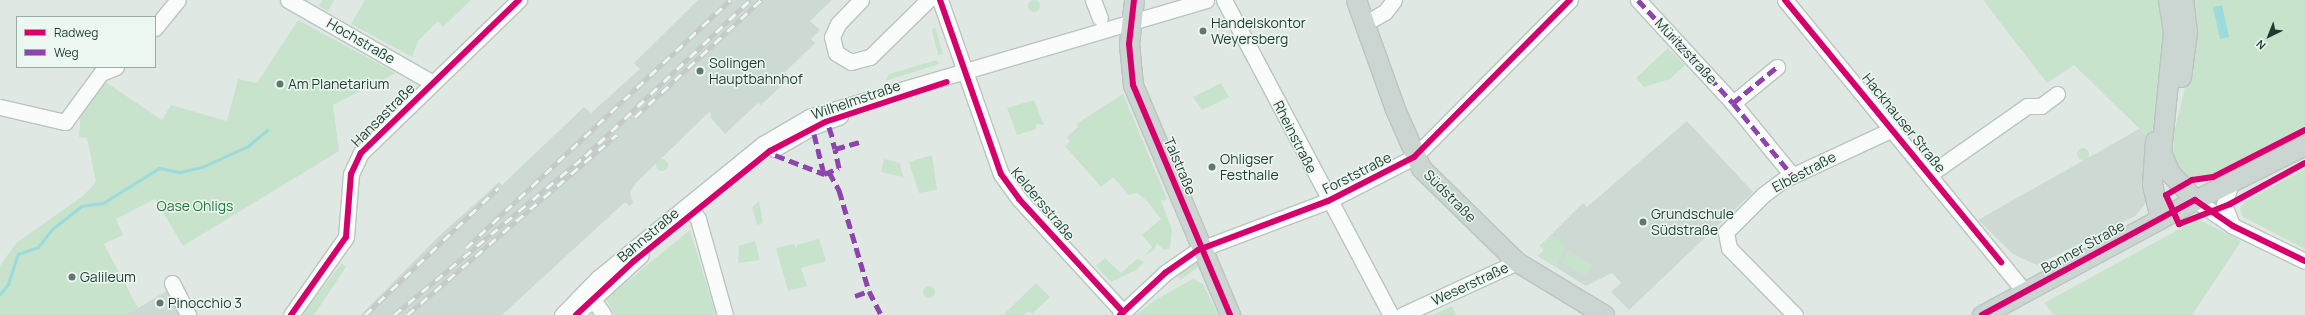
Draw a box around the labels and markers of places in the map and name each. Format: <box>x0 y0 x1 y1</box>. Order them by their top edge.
place label: Handelskontor Weyersberg <box>1211 15 1306 48</box>
marker: Handelskontor Weyersberg <box>1198 26 1208 36</box>
place label: Solingen Hauptbahnhof <box>709 55 803 88</box>
marker: Solingen Hauptbahnhof <box>694 65 706 77</box>
place label: Am Planetarium <box>288 76 389 92</box>
marker: Am Planetarium <box>275 79 285 89</box>
place label: Ohligser Festhalle <box>1220 151 1279 184</box>
marker: Ohligser Festhalle <box>1207 162 1217 172</box>
place label: Grundschule Südstraße <box>1651 206 1734 238</box>
marker: Grundschule Südstraße <box>1638 217 1648 227</box>
place label: Galileum <box>80 269 136 285</box>
marker: Galileum <box>67 272 77 282</box>
place label: Pinocchio 3 <box>168 295 242 311</box>
marker: Pinocchio 3 <box>155 298 165 308</box>

